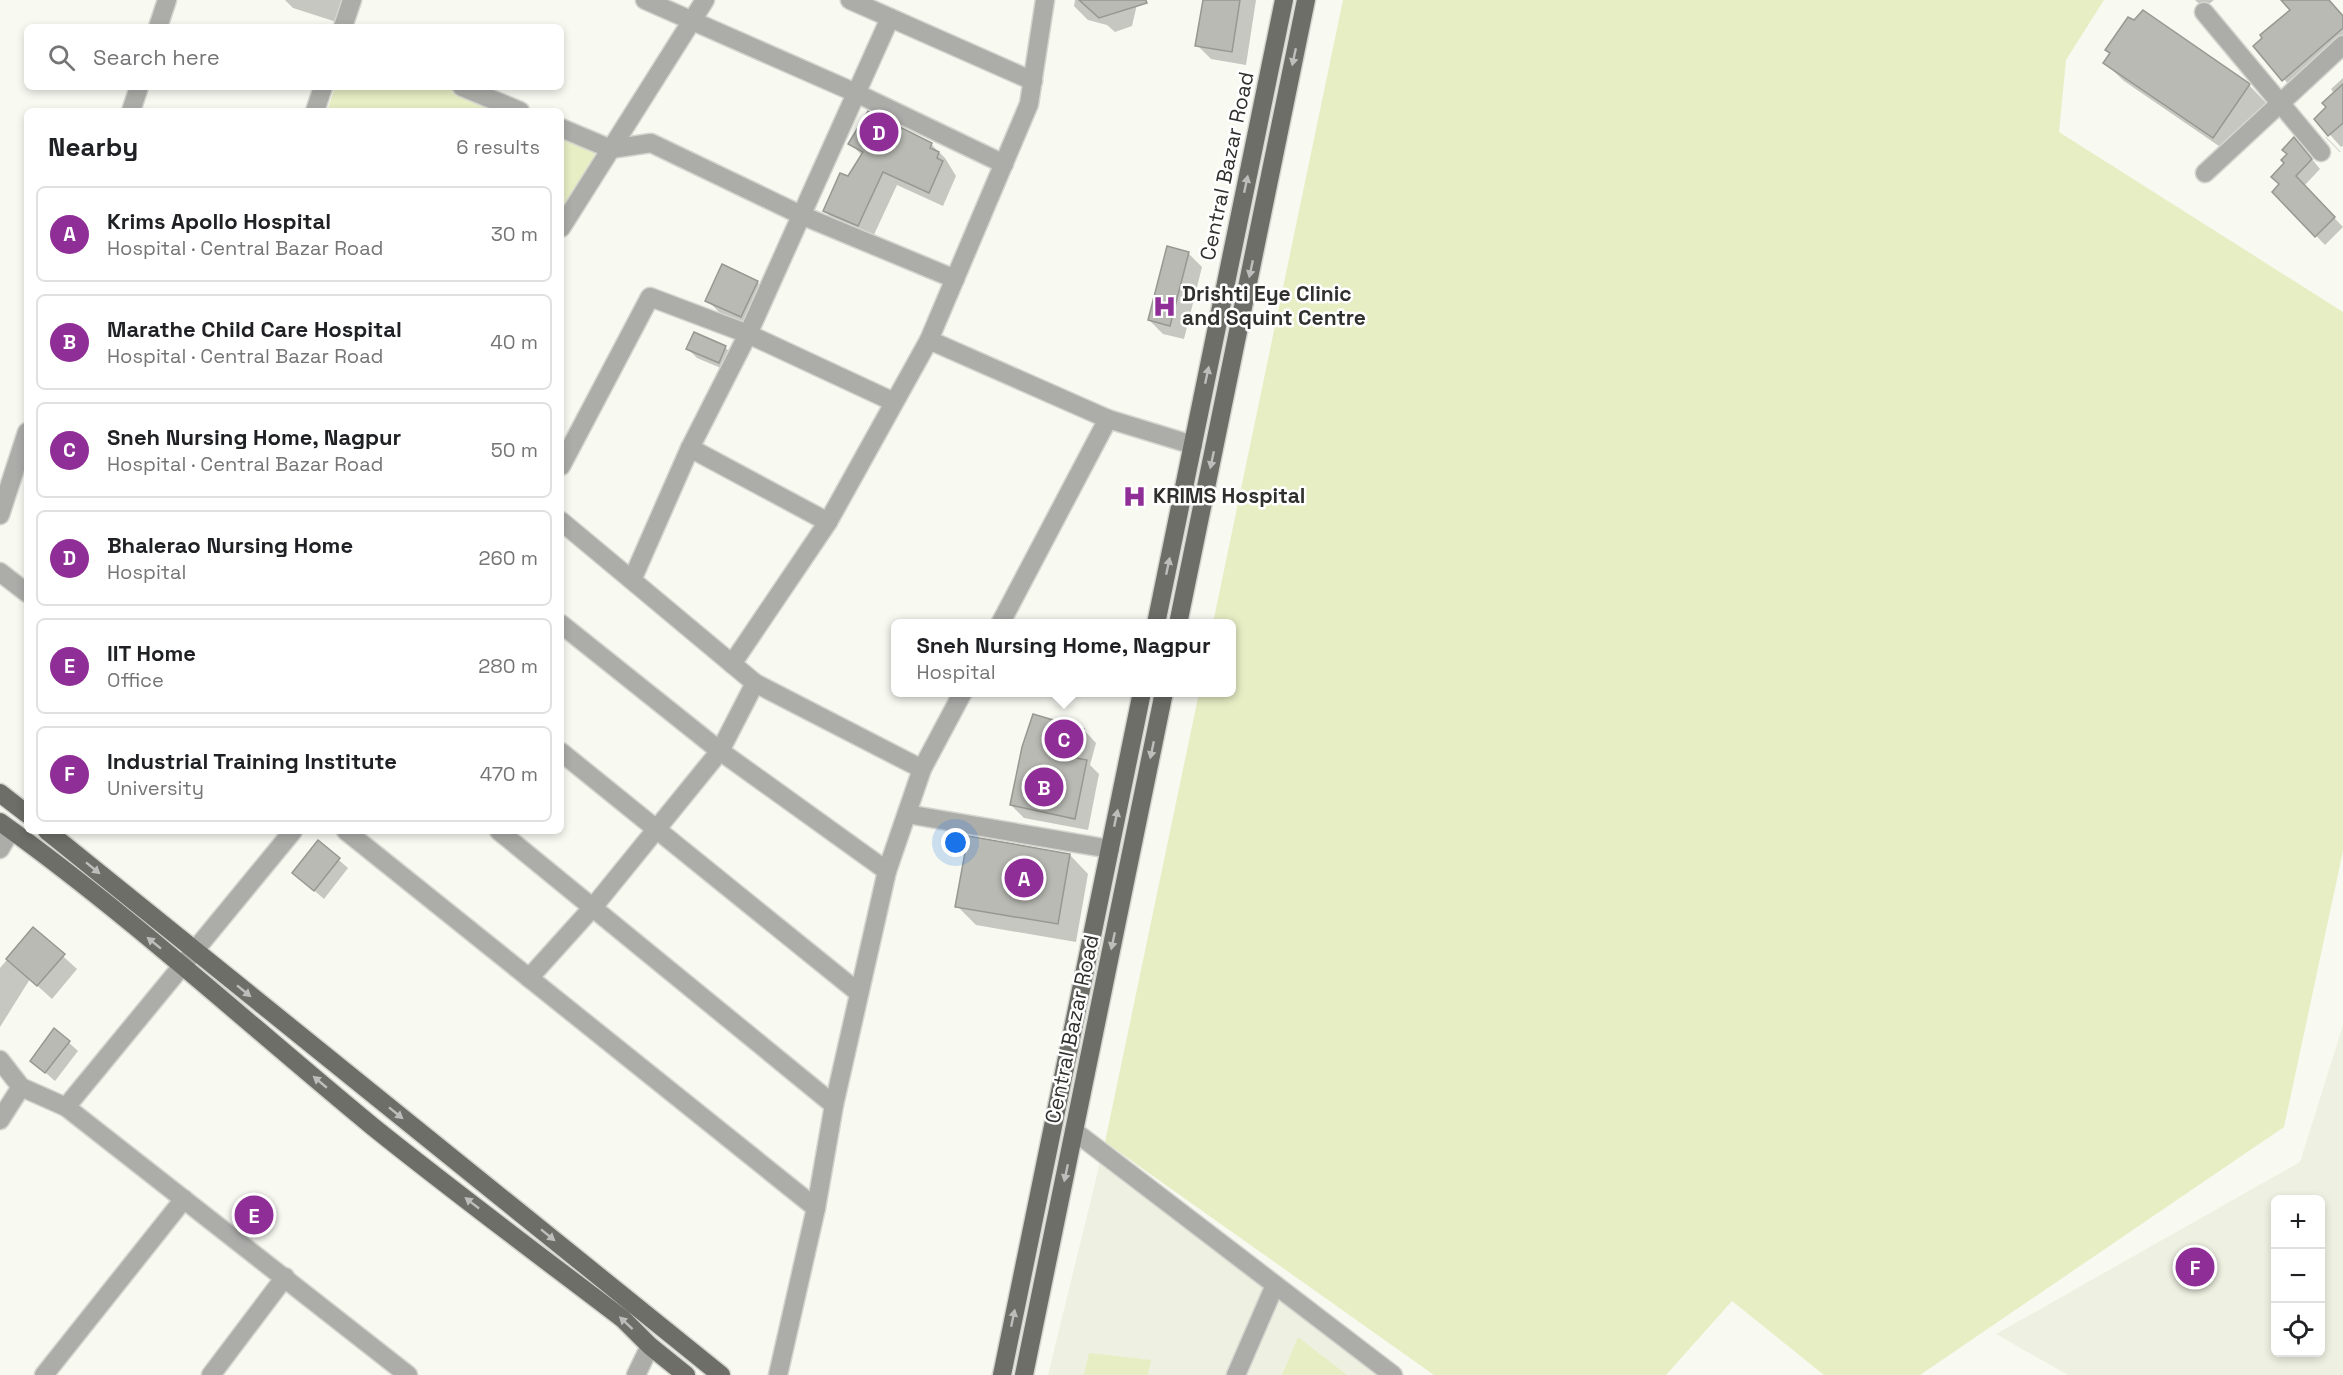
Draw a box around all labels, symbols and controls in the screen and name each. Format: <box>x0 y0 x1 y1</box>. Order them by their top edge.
search box <box>24 24 564 90</box>
icon: search <box>45 41 78 74</box>
text: Search here <box>93 43 220 71</box>
one-way arrow <box>1289 48 1298 67</box>
street label: Central Bazar Road <box>1193 69 1260 263</box>
pin: D <box>860 110 898 154</box>
text: Nearby <box>48 130 138 164</box>
text: 6 results <box>456 134 540 160</box>
one-way arrow <box>1242 174 1251 193</box>
text: Krims Apollo Hospital <box>107 207 331 235</box>
text: A <box>63 221 76 247</box>
text: 30 m <box>491 221 538 247</box>
text: Hospital · Central Bazar Road <box>107 235 383 261</box>
one-way arrow <box>1246 260 1255 279</box>
place label: Drishti Eye Clinic and Squint Centre <box>1182 280 1366 331</box>
hospital icon: Drishti Eye Clinic and Squint Centre <box>1151 293 1177 319</box>
text: Marathe Child Care Hospital <box>107 315 402 343</box>
text: B <box>63 329 76 355</box>
text: 40 m <box>490 329 538 355</box>
text: Hospital · Central Bazar Road <box>107 343 383 369</box>
one-way arrow <box>1203 365 1212 384</box>
text: Sneh Nursing Home, Nagpur <box>107 423 401 451</box>
text: C <box>63 437 76 463</box>
text: 50 m <box>491 437 538 463</box>
text: Hospital · Central Bazar Road <box>107 451 383 477</box>
one-way arrow <box>1207 451 1216 470</box>
place label: KRIMS Hospital <box>1153 482 1305 509</box>
hospital icon: KRIMS Hospital <box>1122 483 1148 509</box>
text: Bhalerao Nursing Home <box>107 531 353 559</box>
text: D <box>63 545 76 571</box>
text: 260 m <box>479 545 538 571</box>
one-way arrow <box>1164 556 1173 575</box>
text: Hospital <box>107 559 186 585</box>
popup <box>891 619 1236 697</box>
text: Sneh Nursing Home, Nagpur <box>916 631 1211 659</box>
text: IIT Home <box>107 639 196 667</box>
text: E <box>64 653 75 679</box>
text: 280 m <box>478 653 538 679</box>
text: Hospital <box>916 659 996 685</box>
text: Office <box>107 667 164 693</box>
pin: C <box>1044 716 1084 762</box>
one-way arrow <box>1147 741 1156 760</box>
text: Industrial Training Institute <box>107 747 397 775</box>
text: F <box>64 761 75 787</box>
text: 470 m <box>480 761 538 787</box>
pin: B <box>1024 764 1064 810</box>
text: University <box>107 775 204 801</box>
one-way arrow <box>1112 808 1121 827</box>
your location <box>941 828 970 857</box>
pin: A <box>1004 856 1044 900</box>
one-way arrow <box>85 861 101 874</box>
street label: Central Bazar Road <box>1038 932 1105 1126</box>
one-way arrow <box>1108 932 1117 951</box>
one-way arrow <box>146 937 162 950</box>
one-way arrow <box>237 984 252 996</box>
one-way arrow <box>312 1075 328 1088</box>
one-way arrow <box>388 1106 403 1119</box>
one-way arrow <box>1061 1164 1070 1183</box>
pin: E <box>234 1192 274 1238</box>
map controls <box>2271 1195 2325 1357</box>
button: + <box>2271 1195 2325 1249</box>
one-way arrow <box>465 1198 480 1210</box>
one-way arrow <box>540 1229 556 1242</box>
pin: F <box>2176 1244 2214 1290</box>
button: − <box>2271 1249 2325 1303</box>
button: locate <box>2271 1303 2325 1357</box>
one-way arrow <box>1009 1308 1019 1327</box>
one-way arrow <box>619 1316 634 1330</box>

